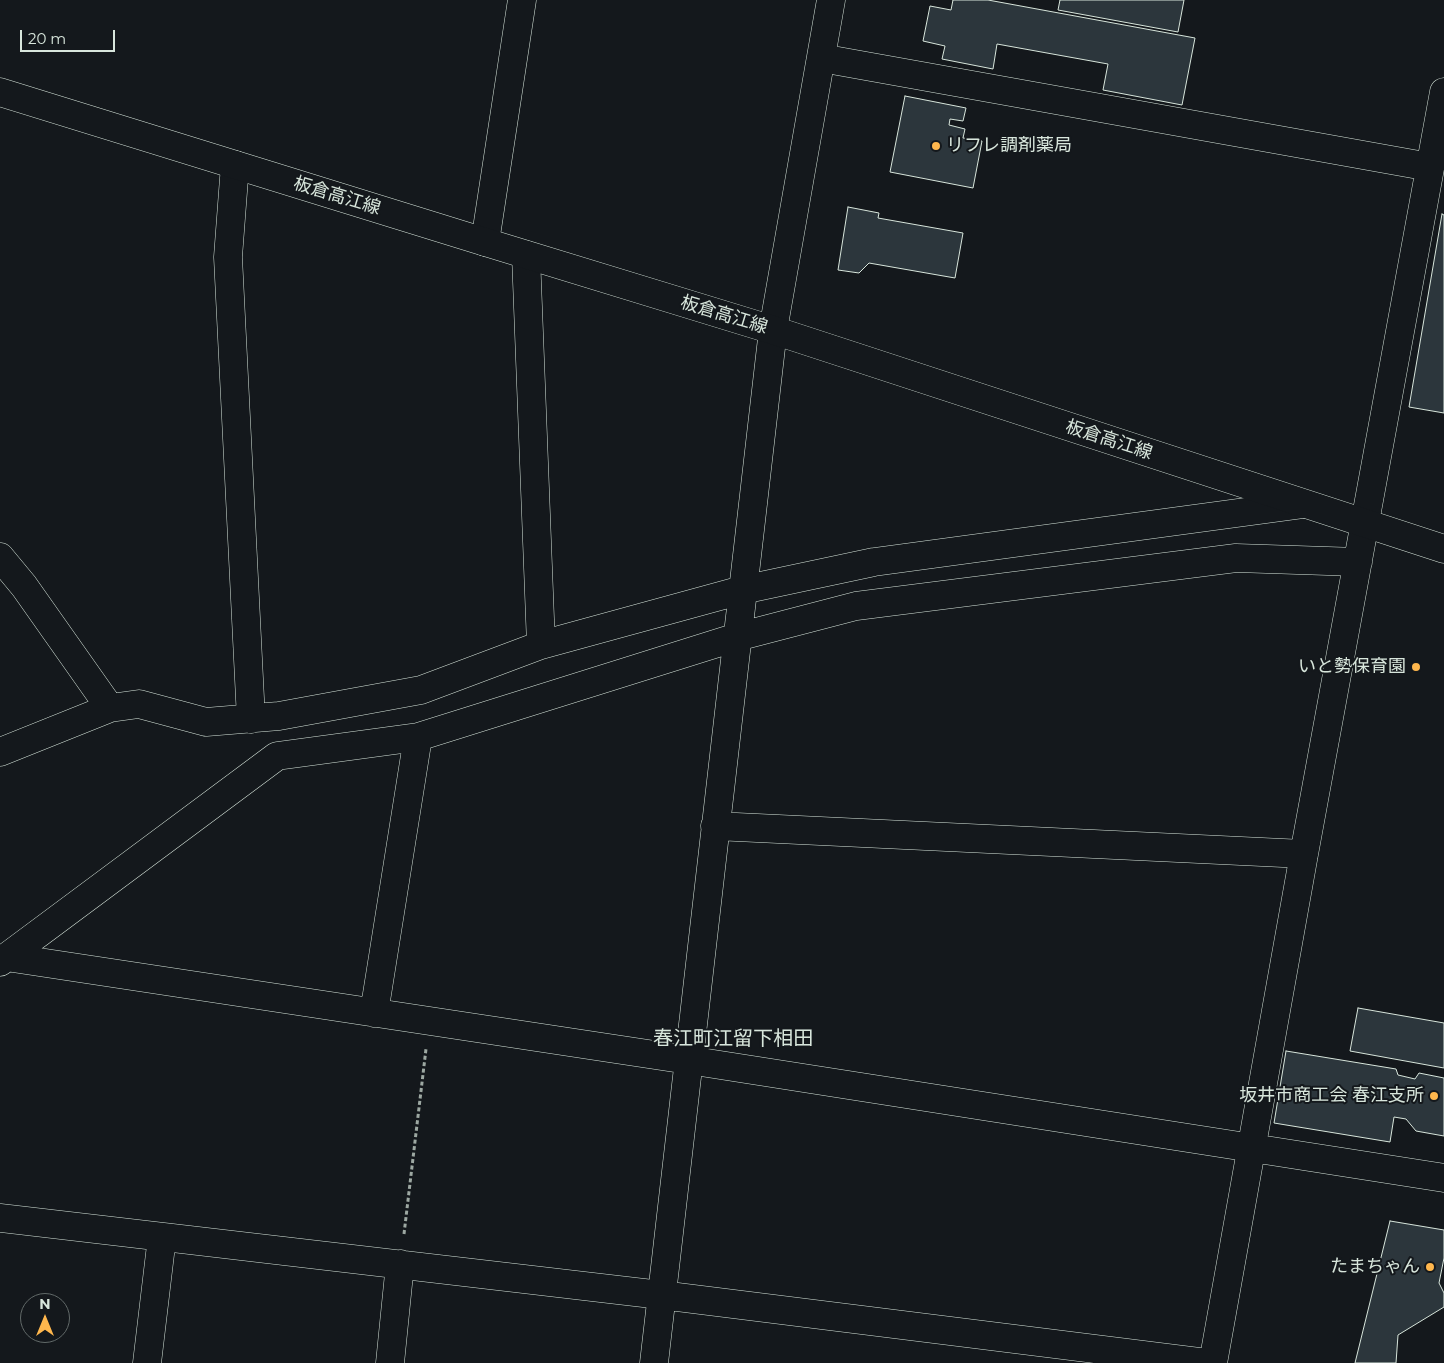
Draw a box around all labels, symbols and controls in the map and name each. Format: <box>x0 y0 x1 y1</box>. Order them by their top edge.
scale bar <box>22 20 118 52</box>
text: 20 m <box>28 29 66 48</box>
place label: リフレ調剤薬局 <box>946 135 1072 157</box>
marker: リフレ調剤薬局 <box>930 140 942 152</box>
street label: 板倉高江線 <box>291 173 383 219</box>
street label: 板倉高江線 <box>678 292 770 338</box>
street label: 板倉高江線 <box>1063 416 1155 464</box>
place label: いと勢保育園 <box>1298 656 1406 678</box>
marker: いと勢保育園 <box>1410 661 1422 673</box>
district label: 春江町江留下相田 <box>653 1027 813 1051</box>
place label: 坂井市商工会 春江支所 <box>1239 1085 1424 1107</box>
marker: 坂井市商工会 春江支所 <box>1428 1090 1440 1102</box>
place label: たまちゃん <box>1330 1256 1420 1278</box>
marker: たまちゃん <box>1424 1261 1436 1273</box>
north arrow <box>20 1293 70 1343</box>
text: N <box>39 1295 51 1313</box>

